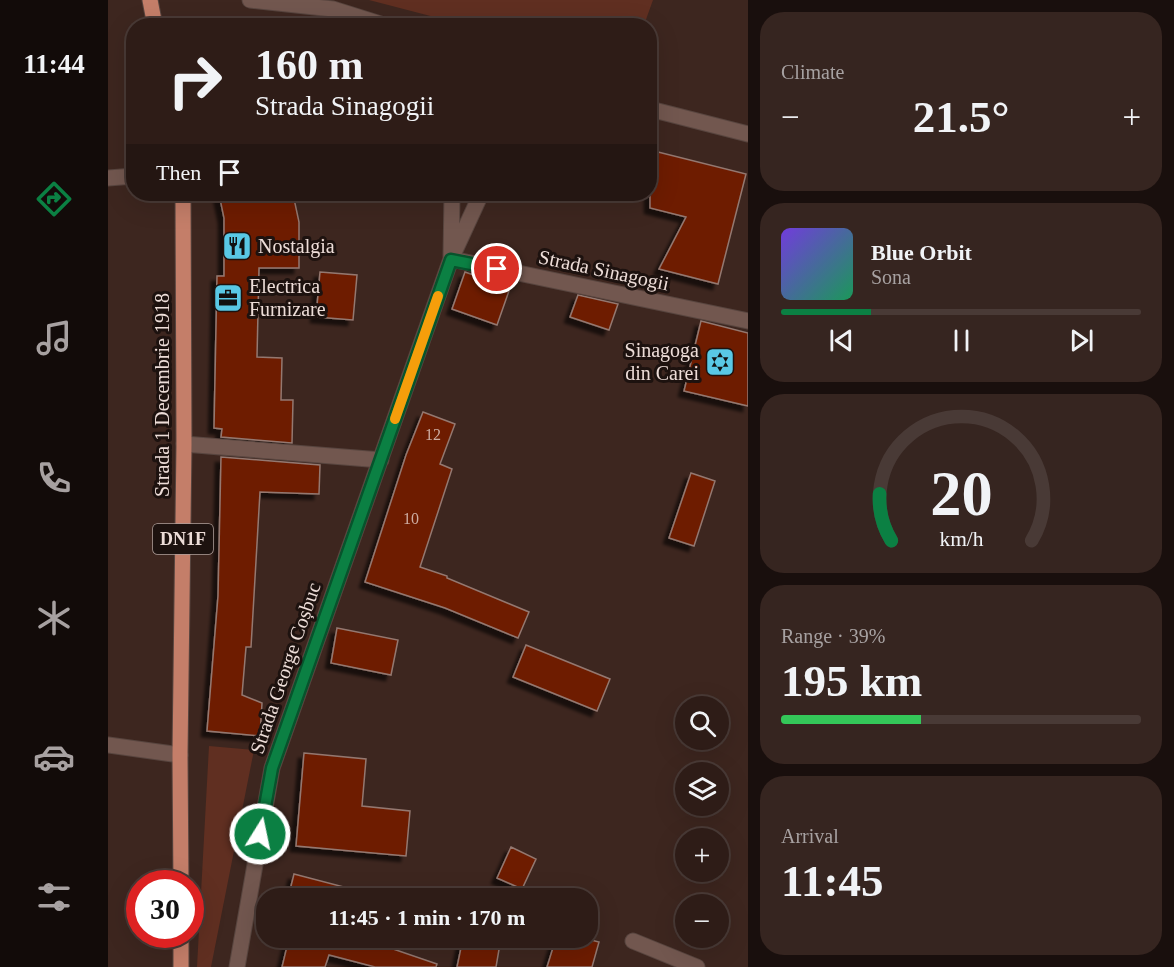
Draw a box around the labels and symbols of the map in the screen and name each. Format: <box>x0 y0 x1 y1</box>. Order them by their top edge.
restaurant icon: Nostalgia <box>221 230 253 262</box>
place label: Nostalgia <box>258 235 335 258</box>
pin <box>471 243 522 294</box>
street label: Strada Sinagogii <box>537 245 672 296</box>
place label: Electrica Furnizare <box>249 275 326 320</box>
office icon: Electrica Furnizare <box>212 282 244 314</box>
street label: Strada 1 Decembrie 1918 <box>151 293 173 497</box>
place label: Sinagoga din Carei <box>625 339 699 384</box>
synagogue icon: Sinagoga din Carei <box>704 346 736 378</box>
house number: 12 <box>425 426 441 443</box>
house number: 10 <box>403 510 419 527</box>
road number: DN1F <box>153 524 213 554</box>
street label: Strada George Coșbuc <box>245 579 326 757</box>
position arrow <box>228 802 292 866</box>
speed limit sign: 30 <box>126 870 204 948</box>

